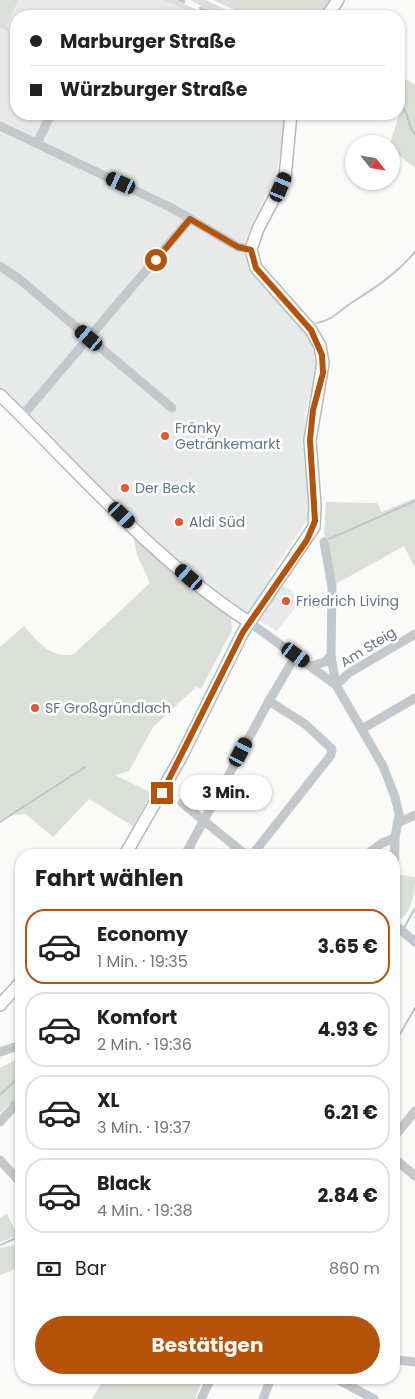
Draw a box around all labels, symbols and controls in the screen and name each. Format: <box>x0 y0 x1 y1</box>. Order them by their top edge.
text: Marburger Straße <box>60 28 236 55</box>
text: Würzburger Straße <box>60 76 248 103</box>
north arrow <box>345 135 400 190</box>
map controls <box>345 135 400 190</box>
car <box>104 170 137 196</box>
car <box>268 170 293 204</box>
route start <box>145 249 167 271</box>
car <box>72 323 105 353</box>
place label: Fränky Getränkemarkt <box>175 418 281 454</box>
marker: Fränky Getränkemarkt <box>159 430 171 442</box>
place label: Der Beck <box>135 478 196 498</box>
marker: Der Beck <box>119 482 131 494</box>
car <box>105 499 138 531</box>
place label: Aldi Süd <box>189 512 245 532</box>
marker: Aldi Süd <box>173 516 185 528</box>
car <box>172 561 205 593</box>
place label: Friedrich Living <box>296 591 399 611</box>
marker: Friedrich Living <box>280 595 292 607</box>
street label: Am Steig <box>336 622 400 672</box>
car <box>279 640 312 670</box>
place label: SF Großgründlach <box>45 698 171 718</box>
marker: SF Großgründlach <box>29 702 41 714</box>
car <box>227 735 254 769</box>
callout: 3 Min. <box>180 776 272 810</box>
text: 3 Min. <box>202 781 250 804</box>
route end <box>151 782 173 804</box>
text: Fahrt wählen <box>35 863 184 894</box>
text: Economy <box>97 921 188 948</box>
icon: car <box>37 924 82 969</box>
text: 3.65 € <box>318 933 378 960</box>
text: 1 Min. · 19:35 <box>97 950 188 973</box>
text: Komfort <box>97 1004 177 1031</box>
icon: car <box>37 1007 82 1052</box>
text: 4.93 € <box>317 1016 378 1043</box>
text: 2 Min. · 19:36 <box>97 1033 192 1056</box>
text: XL <box>97 1087 120 1114</box>
icon: car <box>37 1090 82 1135</box>
text: 6.21 € <box>323 1099 378 1126</box>
text: 3 Min. · 19:37 <box>97 1116 191 1139</box>
text: Black <box>97 1170 151 1197</box>
icon: car <box>37 1173 82 1218</box>
text: 2.84 € <box>317 1182 378 1209</box>
text: 4 Min. · 19:38 <box>97 1199 193 1222</box>
icon: cash <box>35 1255 63 1283</box>
text: Bar <box>75 1255 107 1282</box>
text: 860 m <box>329 1257 380 1280</box>
button: Bestätigen <box>35 1316 380 1374</box>

